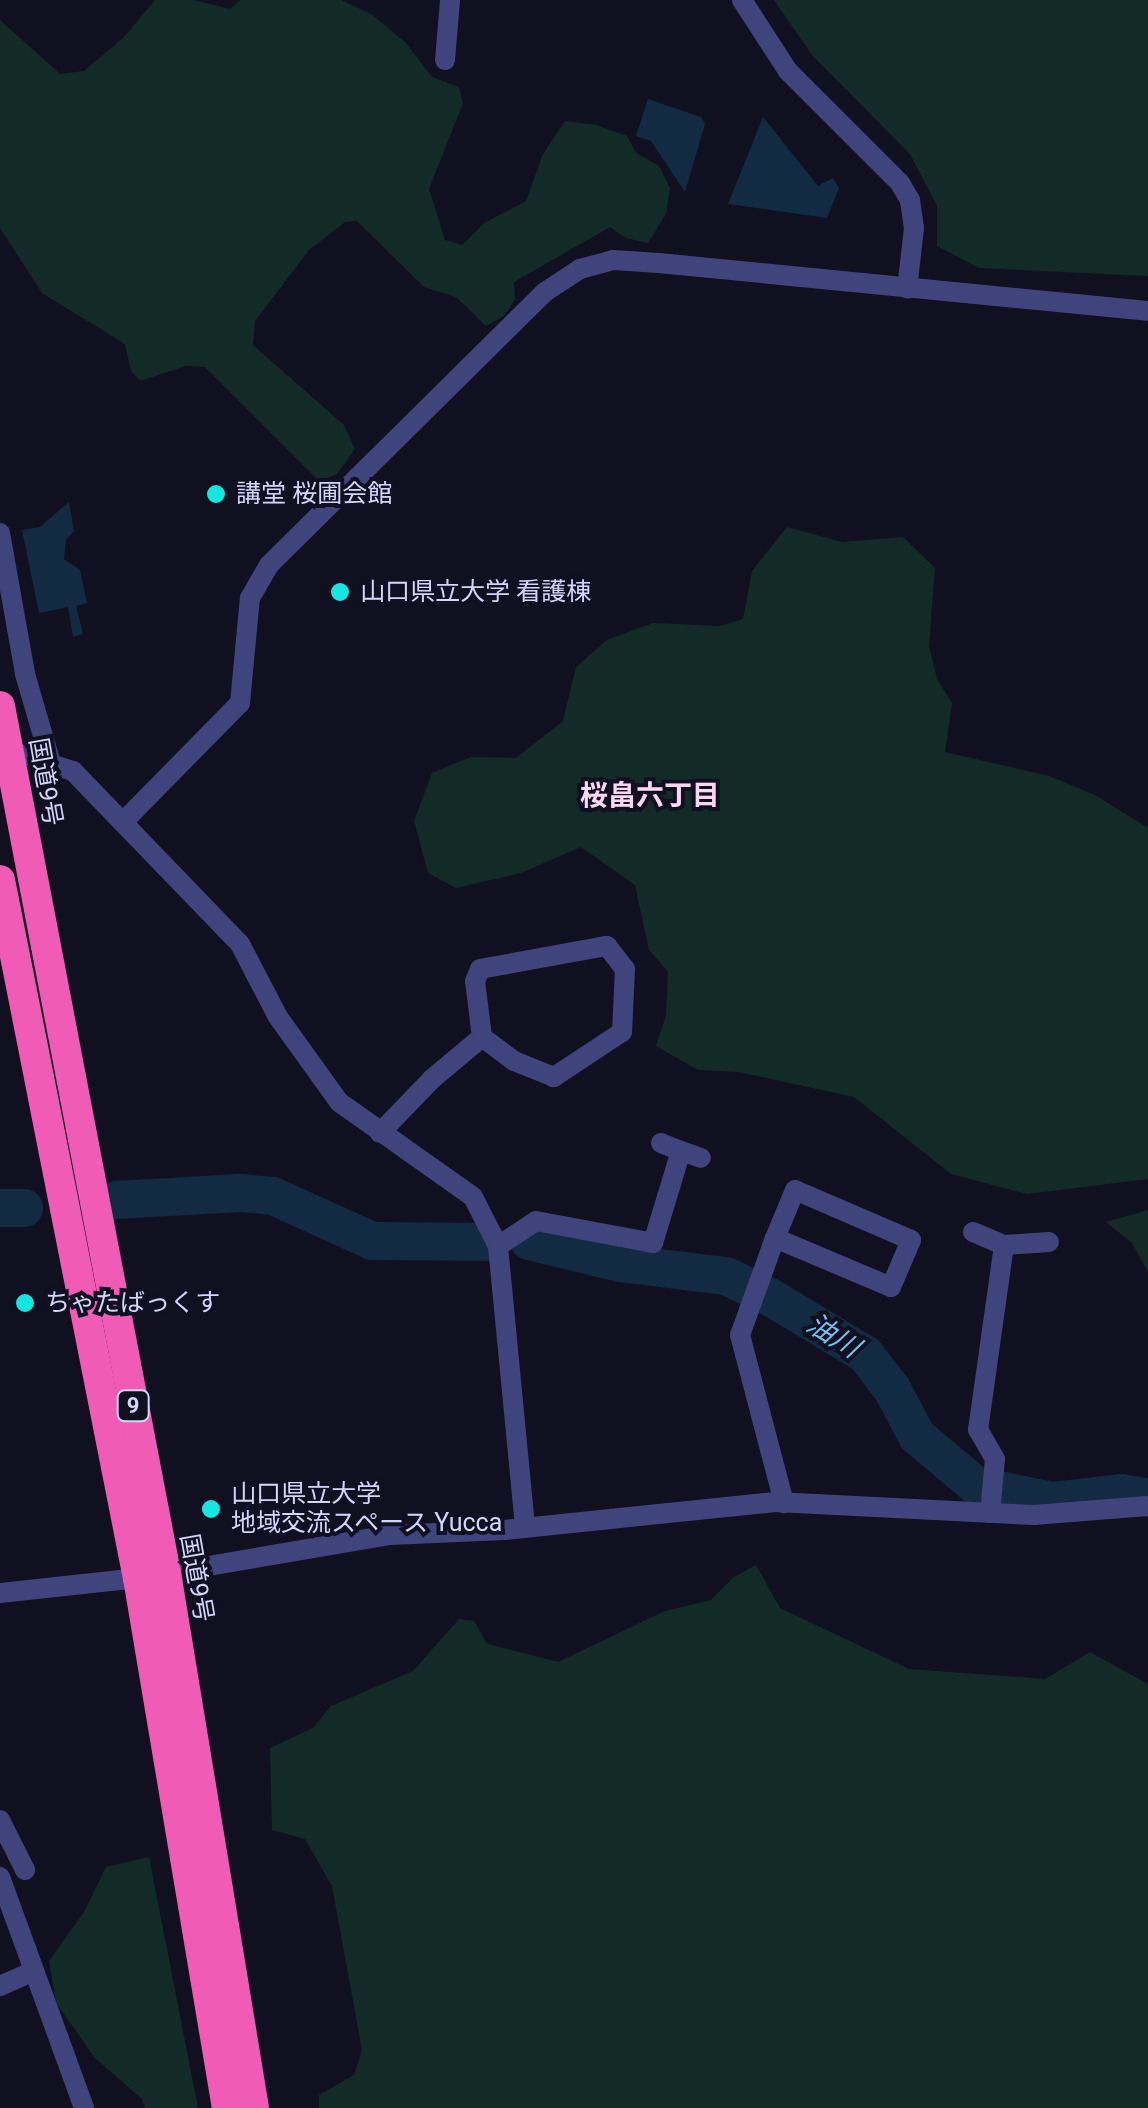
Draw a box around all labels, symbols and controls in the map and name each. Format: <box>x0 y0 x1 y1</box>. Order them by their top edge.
place label: 講堂 桜圃会館 <box>236 479 392 509</box>
marker: 講堂 桜圃会館 <box>205 483 227 505</box>
place label: 山口県立大学 看護棟 <box>360 577 591 607</box>
marker: 山口県立大学 看護棟 <box>329 581 351 603</box>
street label: 国道9号 <box>22 736 68 828</box>
district label: 桜畠六丁目 <box>580 779 720 813</box>
place label: ちゃたばっくす <box>45 1288 220 1318</box>
marker: ちゃたばっくす <box>14 1292 36 1314</box>
water label: 油川 <box>800 1307 866 1365</box>
road number: 9 <box>116 1389 150 1423</box>
place label: 山口県立大学 地域交流スペース Yucca <box>231 1480 505 1539</box>
marker: 山口県立大学 地域交流スペース Yucca <box>200 1498 222 1520</box>
street label: 国道9号 <box>173 1532 219 1624</box>

